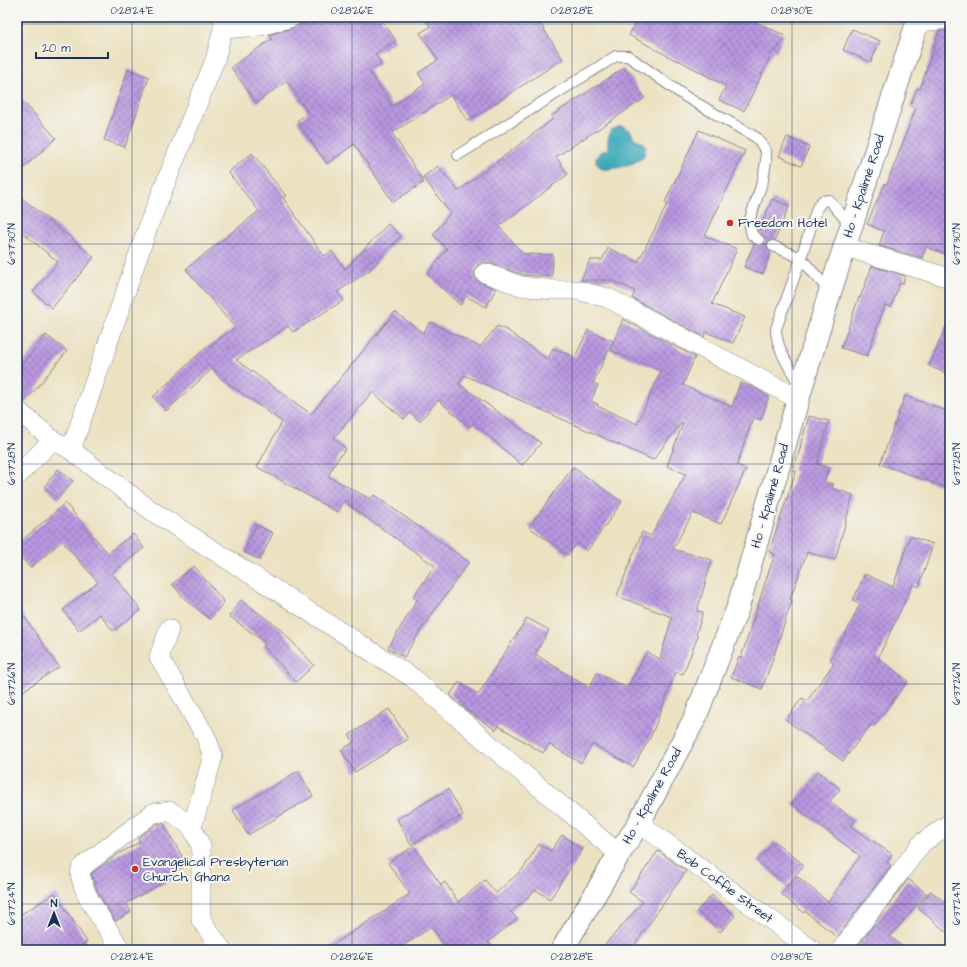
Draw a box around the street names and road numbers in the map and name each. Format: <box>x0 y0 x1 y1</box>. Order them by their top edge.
street label: Ho - Kpalimé Road <box>839 132 889 240</box>
street label: Ho - Kpalimé Road <box>747 441 794 550</box>
street label: Ho - Kpalimé Road <box>618 744 686 847</box>
street label: Bob Coffie Street <box>673 845 778 928</box>

